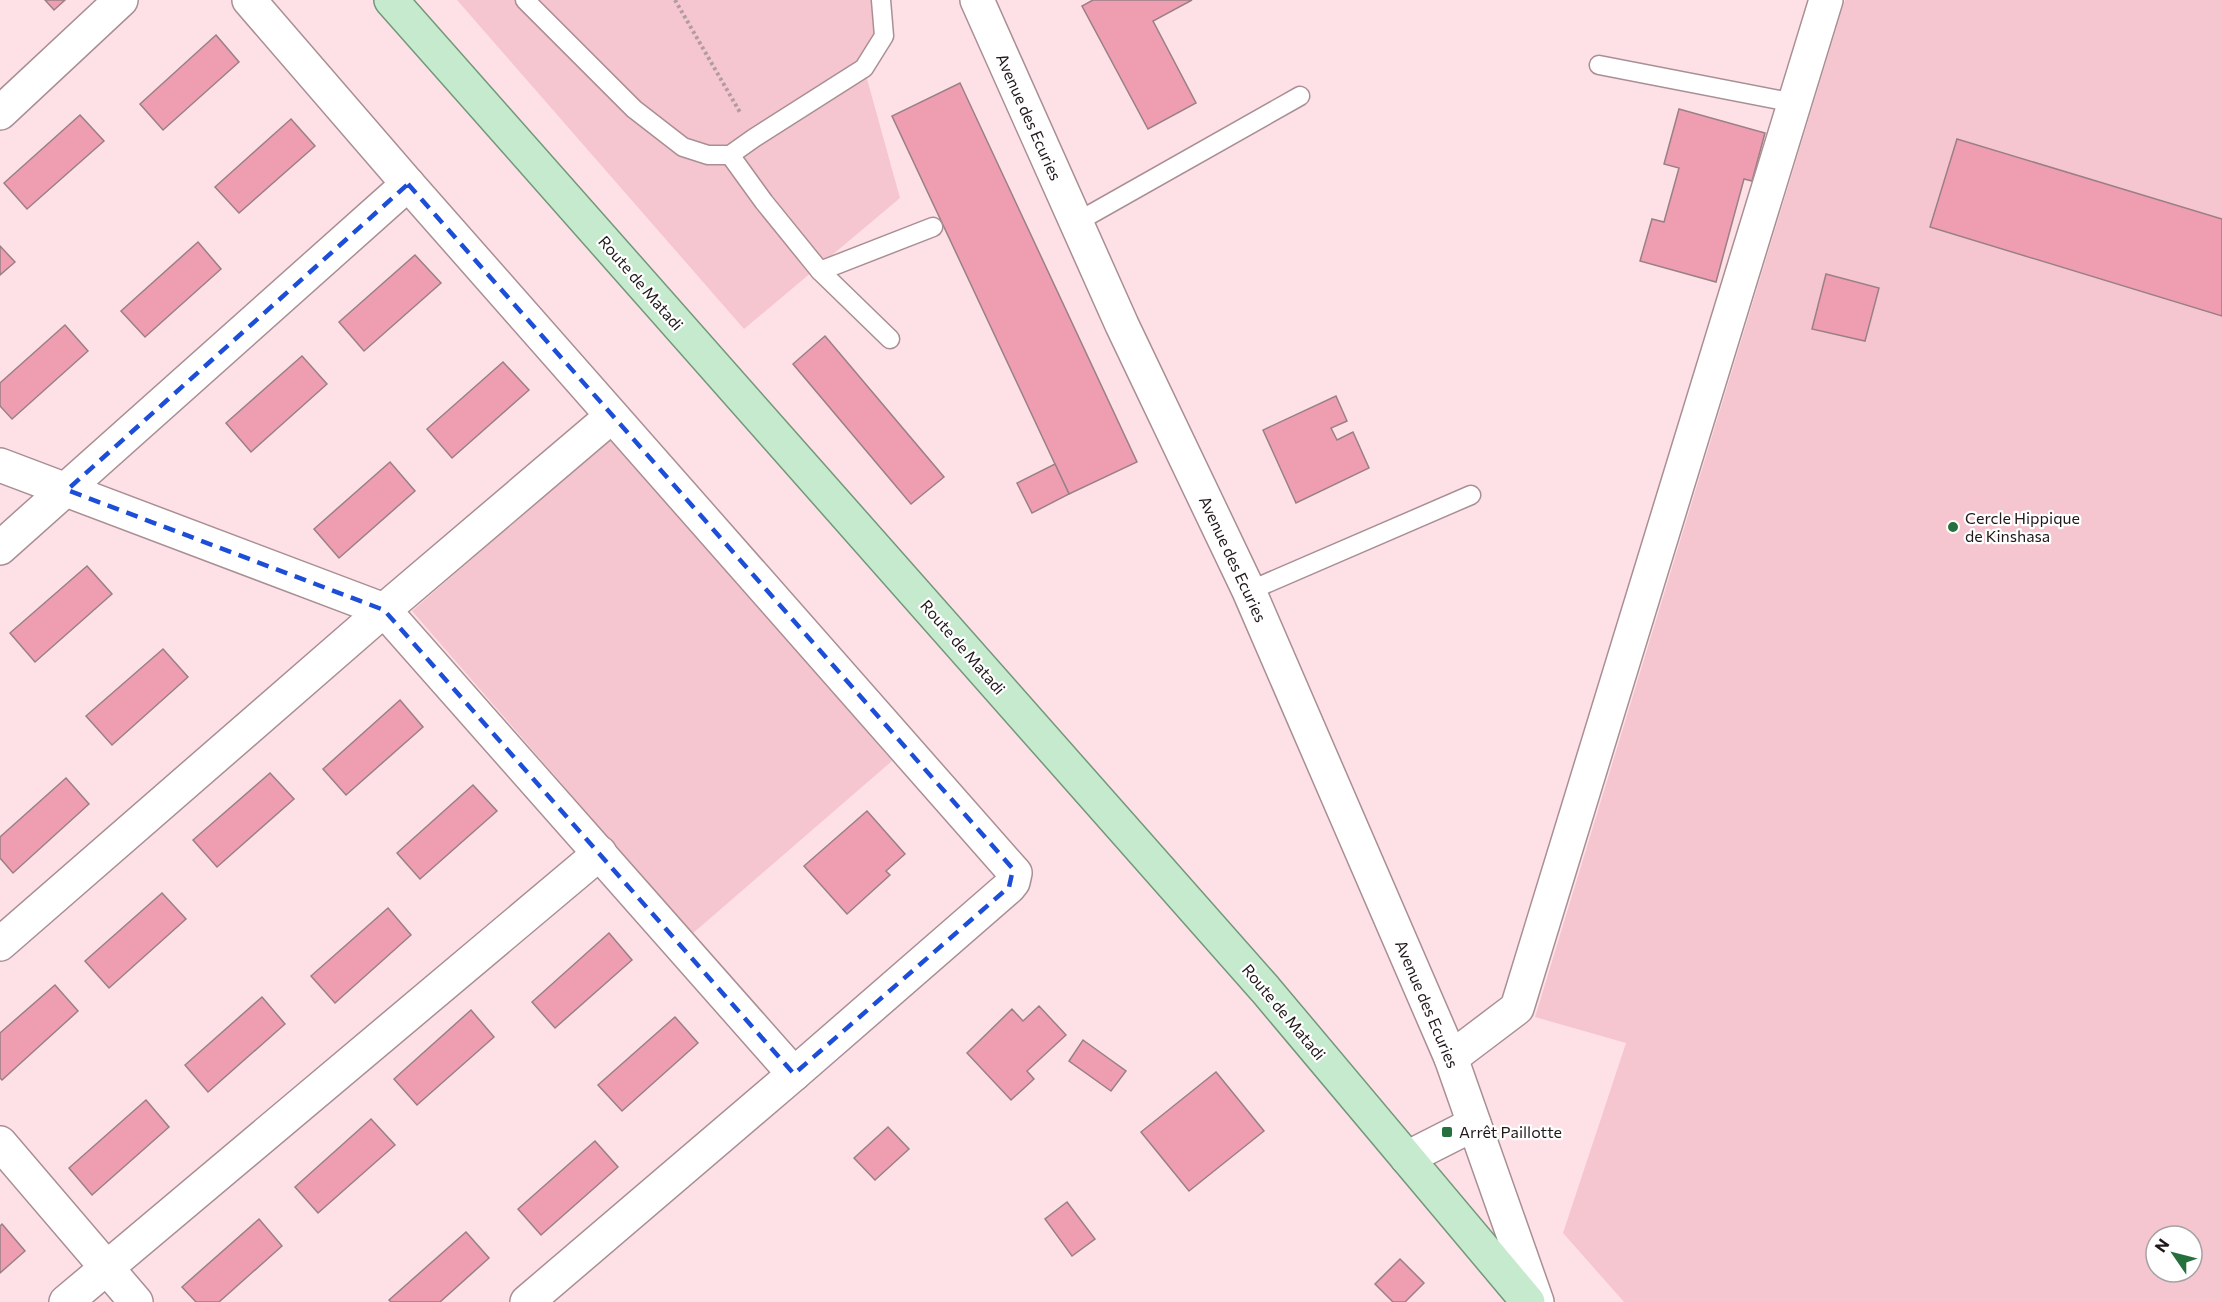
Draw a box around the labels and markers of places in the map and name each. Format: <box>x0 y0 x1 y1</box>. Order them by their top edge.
place label: Cercle Hippique de Kinshasa <box>1965 508 2080 545</box>
marker: Cercle Hippique de Kinshasa <box>1946 520 1960 534</box>
place label: Arrêt Paillotte <box>1459 1122 1562 1141</box>
marker: Arrêt Paillotte <box>1440 1125 1454 1139</box>

